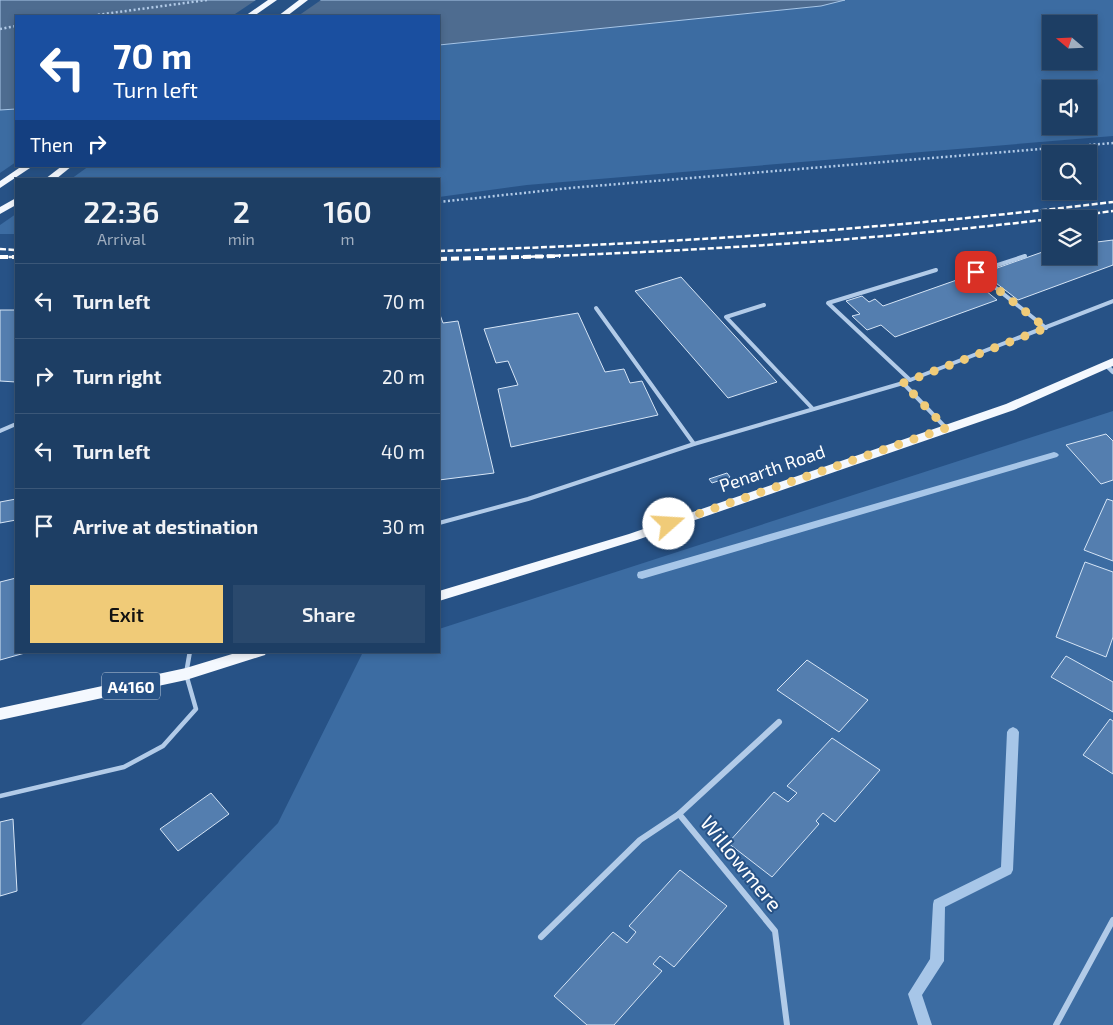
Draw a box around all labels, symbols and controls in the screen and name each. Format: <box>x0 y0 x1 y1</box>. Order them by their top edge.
north arrow <box>1042 15 1098 70</box>
map controls <box>1042 15 1097 265</box>
text: 70 m <box>113 34 192 76</box>
icon: left <box>30 35 95 100</box>
text: Turn left <box>113 76 198 102</box>
button: sound <box>1042 80 1097 135</box>
icon: right <box>83 130 111 158</box>
text: Then <box>30 133 73 156</box>
button: search <box>1042 145 1097 200</box>
text: 22:36 <box>83 193 159 229</box>
text: 2 <box>233 193 250 229</box>
text: 160 <box>323 193 372 229</box>
button: layers <box>1042 210 1097 265</box>
text: Arrival <box>97 229 146 248</box>
text: min <box>228 229 255 248</box>
text: m <box>340 229 354 248</box>
pin <box>955 251 997 293</box>
icon: arrive <box>962 258 990 286</box>
icon: left <box>30 287 58 315</box>
text: Turn left <box>73 290 150 313</box>
text: 70 m <box>383 290 425 313</box>
icon: right <box>30 362 58 390</box>
text: Turn right <box>73 365 161 388</box>
text: 20 m <box>382 365 425 388</box>
icon: left <box>30 437 58 465</box>
text: Turn left <box>73 440 150 463</box>
text: 40 m <box>381 440 425 463</box>
street label: Penarth Road <box>716 440 828 496</box>
position arrow <box>642 497 694 549</box>
icon: arrive <box>30 512 58 540</box>
text: Arrive at destination <box>73 515 258 538</box>
text: 30 m <box>382 515 425 538</box>
button: Exit <box>30 585 223 643</box>
button: Share <box>233 585 425 643</box>
road number: A4160 <box>102 672 160 699</box>
street label: Willowmere <box>696 810 788 916</box>

